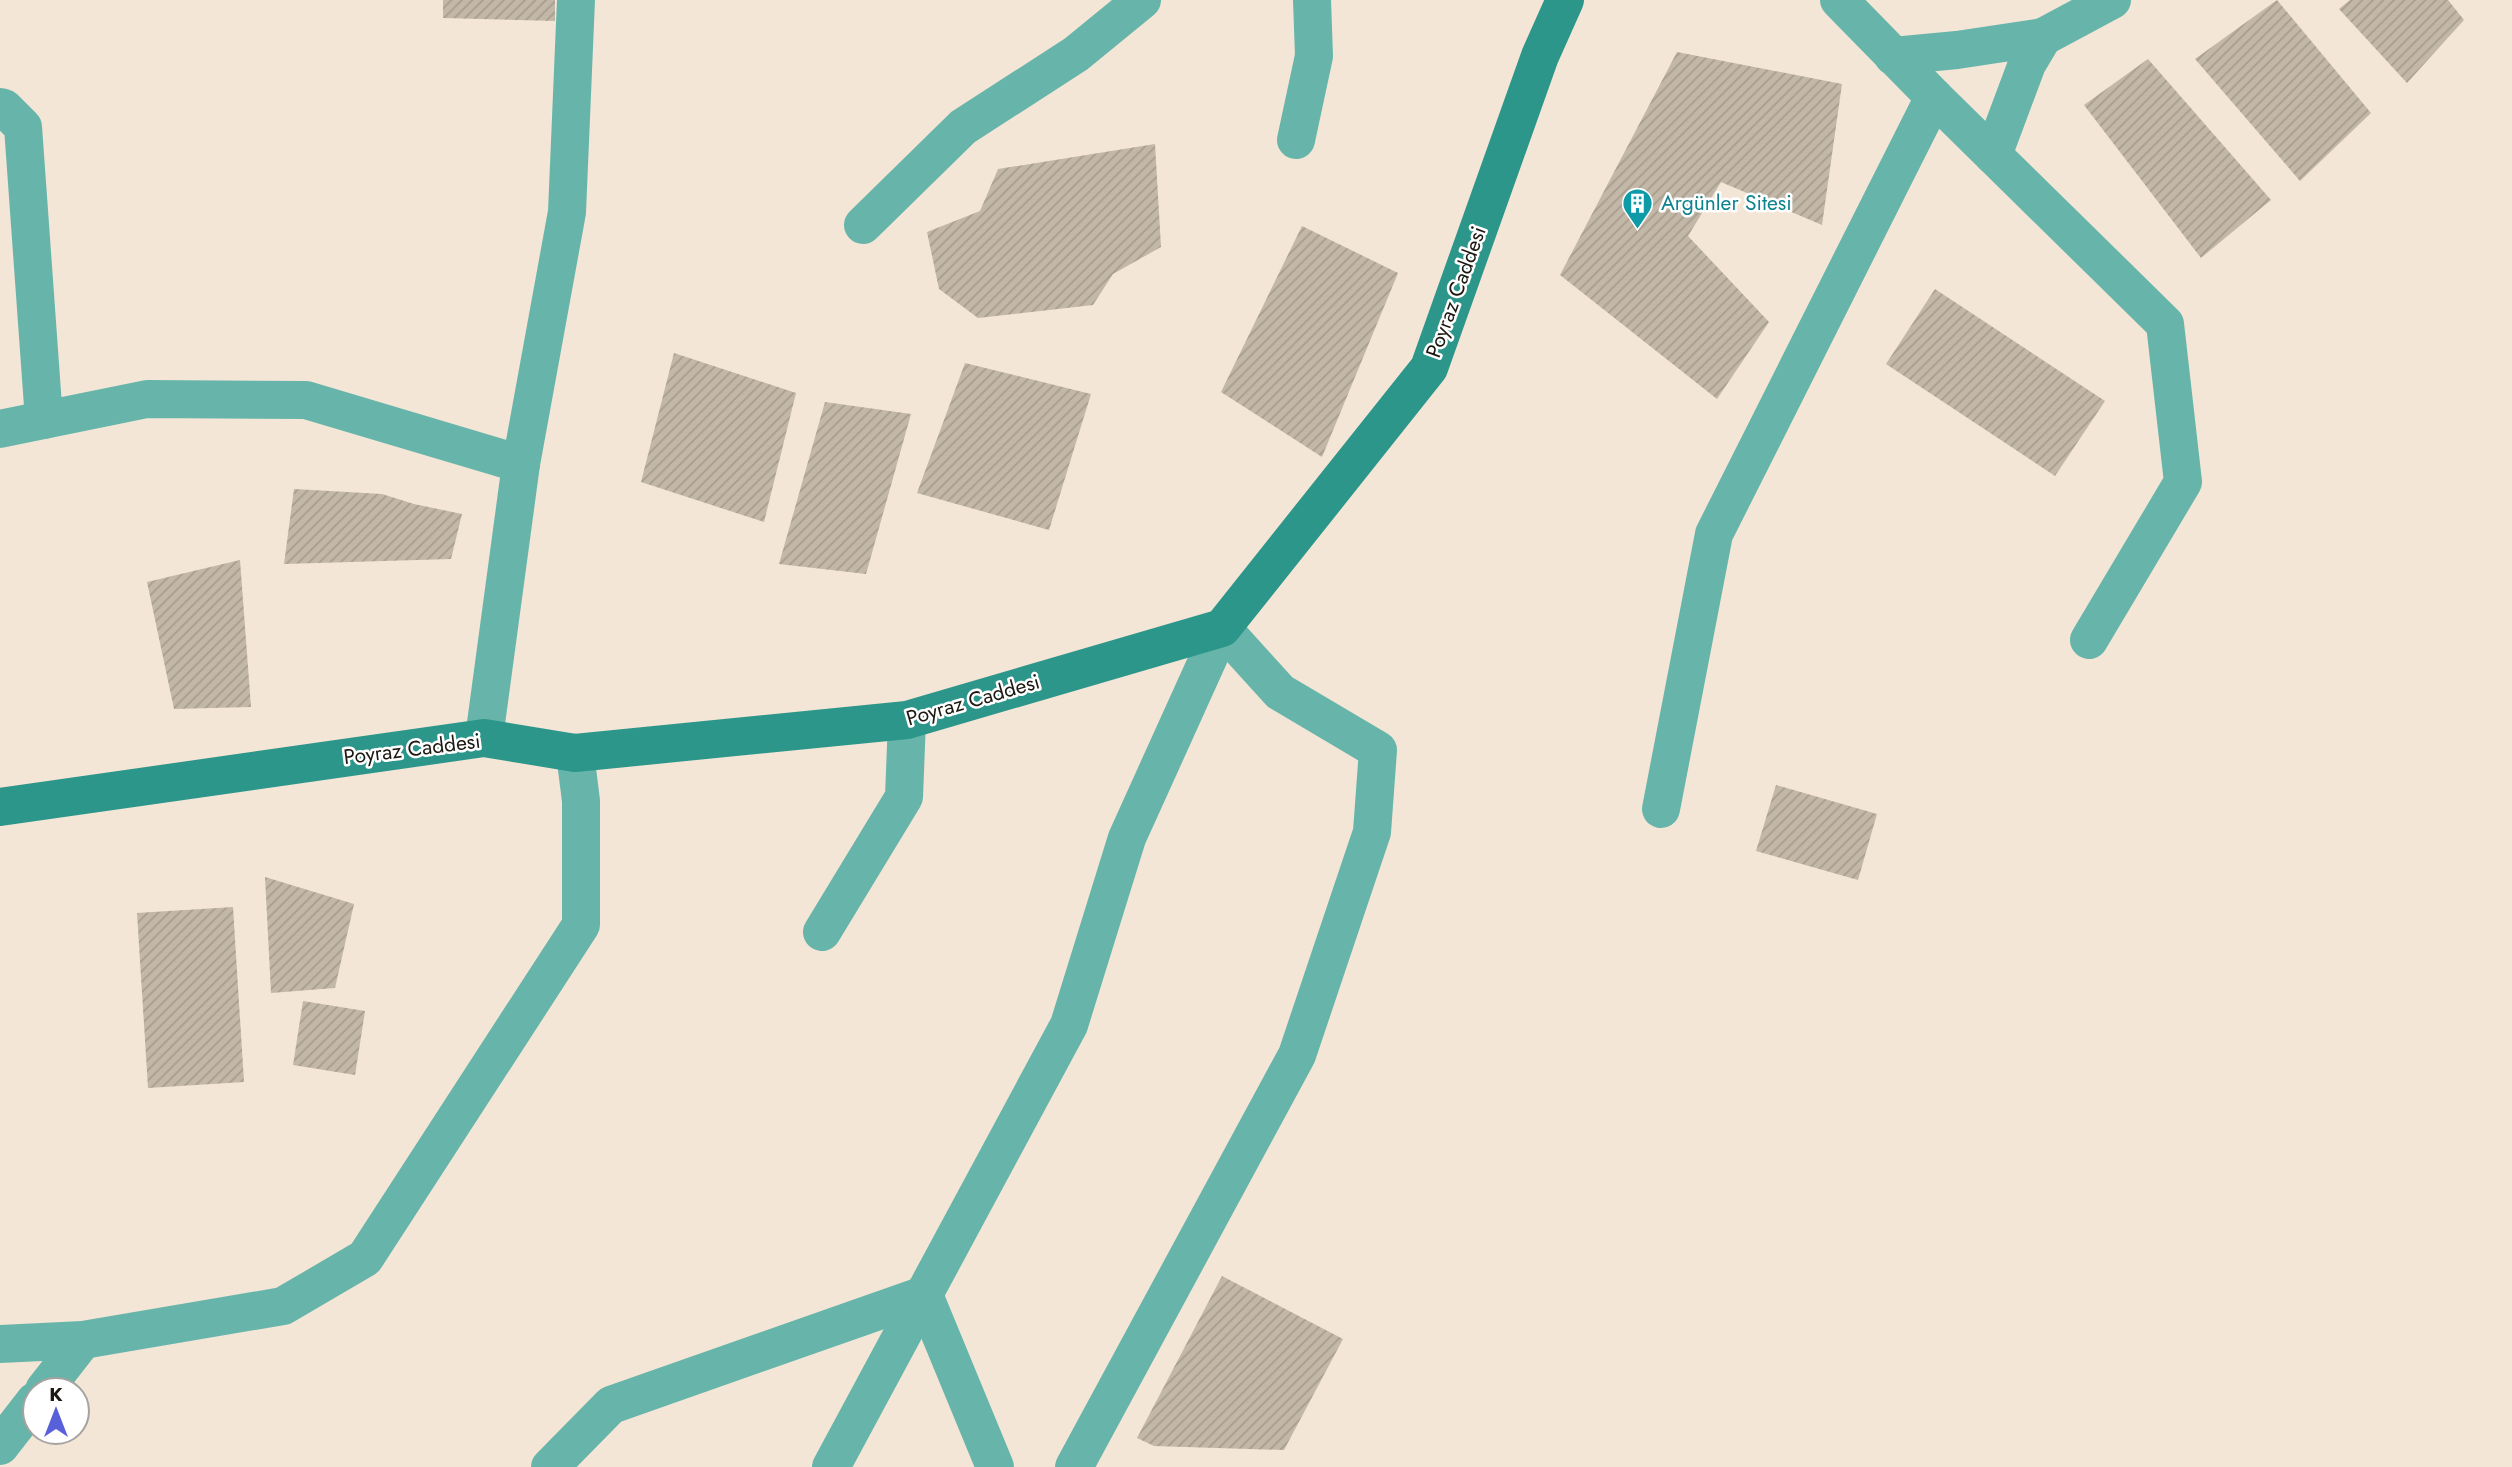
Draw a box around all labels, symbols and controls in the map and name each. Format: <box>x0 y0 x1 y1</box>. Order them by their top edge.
building icon: Argünler Sitesi <box>1621 186 1655 230</box>
place label: Argünler Sitesi <box>1661 188 1792 218</box>
street label: Poyraz Caddesi <box>1418 222 1494 362</box>
street label: Poyraz Caddesi <box>903 667 1043 733</box>
street label: Poyraz Caddesi <box>342 726 482 772</box>
north arrow <box>21 1376 91 1446</box>
text: K <box>49 1381 63 1408</box>

